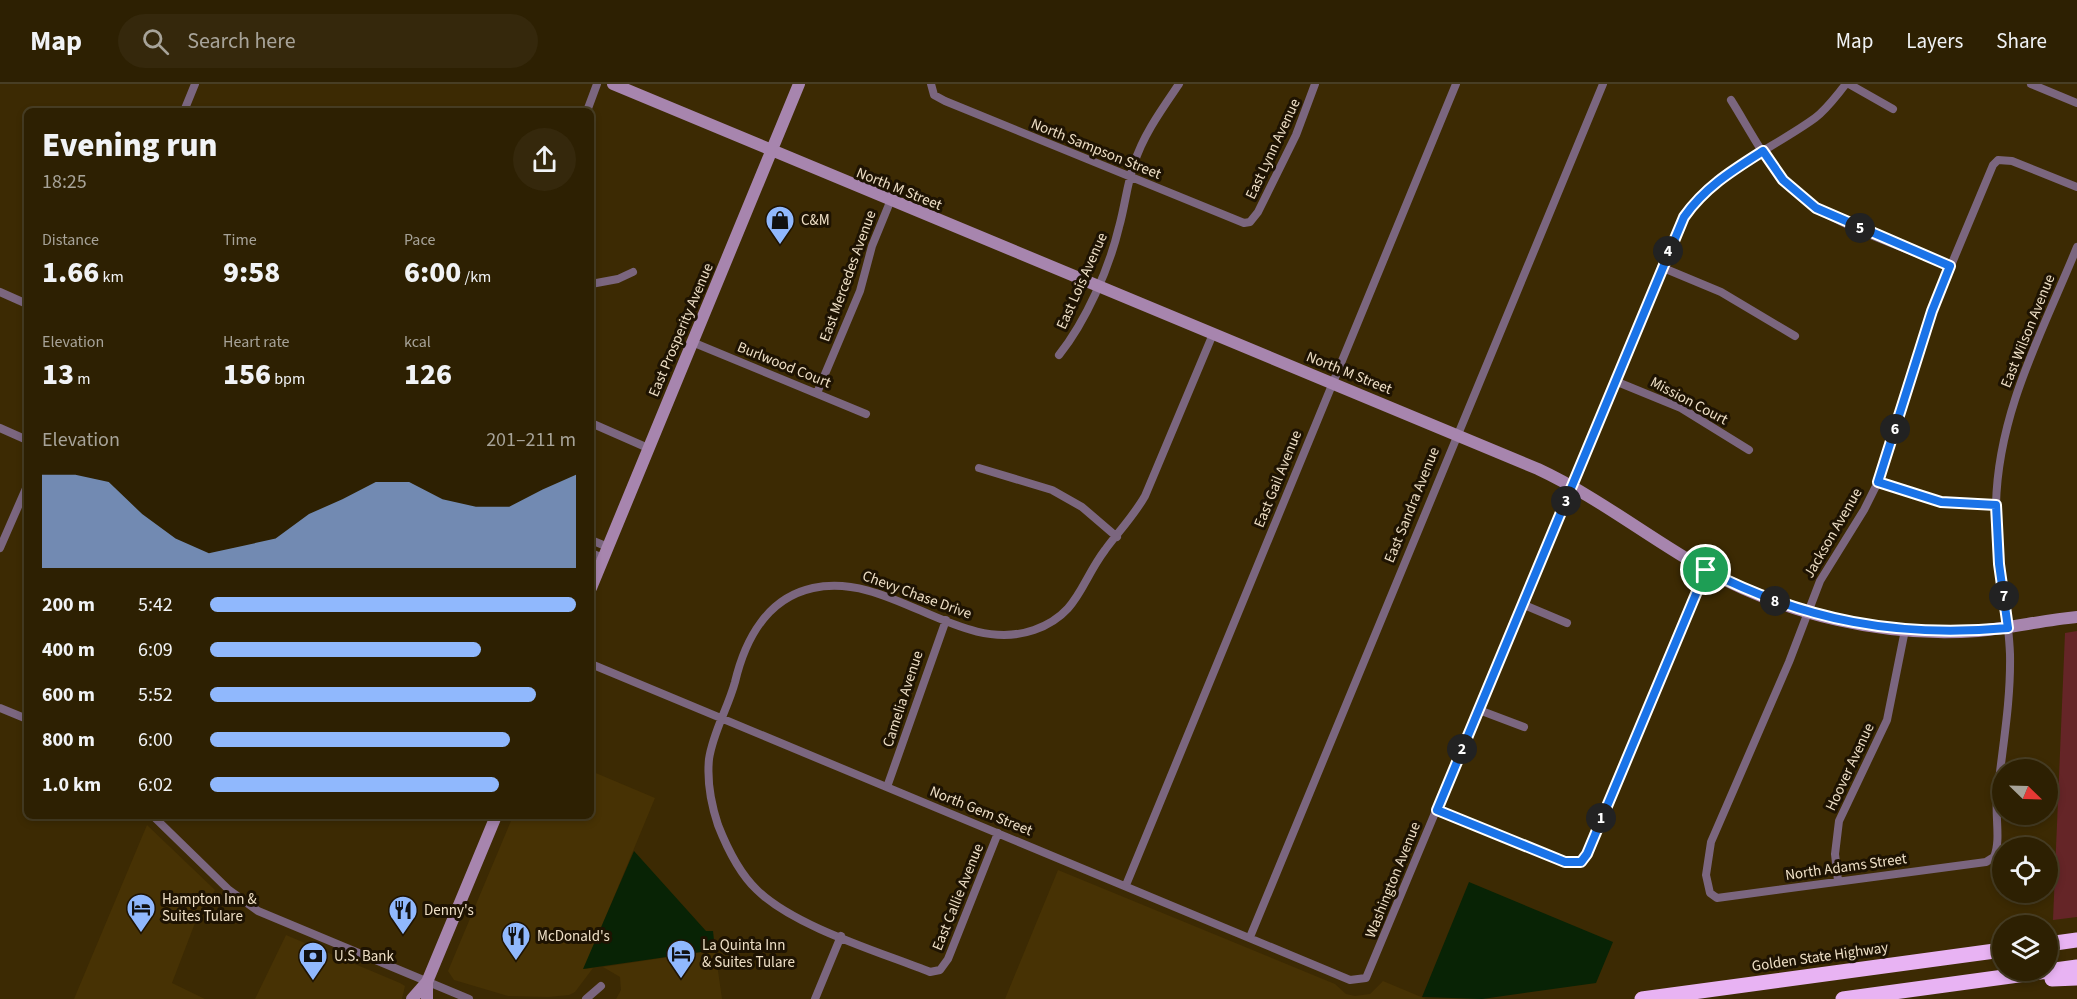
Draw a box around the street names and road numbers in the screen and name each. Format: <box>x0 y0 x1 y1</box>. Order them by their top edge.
street label: East Lynn Avenue <box>1240 95 1306 203</box>
street label: North Sampson Street <box>1028 113 1164 185</box>
street label: North M Street <box>853 162 945 216</box>
street label: East Mercedes Avenue <box>815 207 881 345</box>
street label: East Lois Avenue <box>1051 229 1113 333</box>
street label: East Prosperity Avenue <box>643 260 719 400</box>
street label: East Wilson Avenue <box>1996 271 2060 391</box>
street label: Burlwood Court <box>734 337 834 393</box>
street label: North M Street <box>1303 346 1395 400</box>
street label: Mission Court <box>1646 372 1732 430</box>
street label: East Gail Avenue <box>1249 427 1307 531</box>
street label: East Sandra Avenue <box>1379 444 1445 566</box>
street label: Jackson Avenue <box>1799 484 1867 582</box>
street label: Chevy Chase Drive <box>859 566 975 624</box>
street label: Camelia Avenue <box>878 648 928 750</box>
street label: Hoover Avenue <box>1820 720 1880 814</box>
street label: North Gem Street <box>927 781 1035 841</box>
street label: Washington Avenue <box>1360 819 1426 941</box>
street label: East Callie Avenue <box>927 840 989 954</box>
street label: North Adams Street <box>1784 848 1908 886</box>
street label: Golden State Highway <box>1750 937 1890 977</box>

